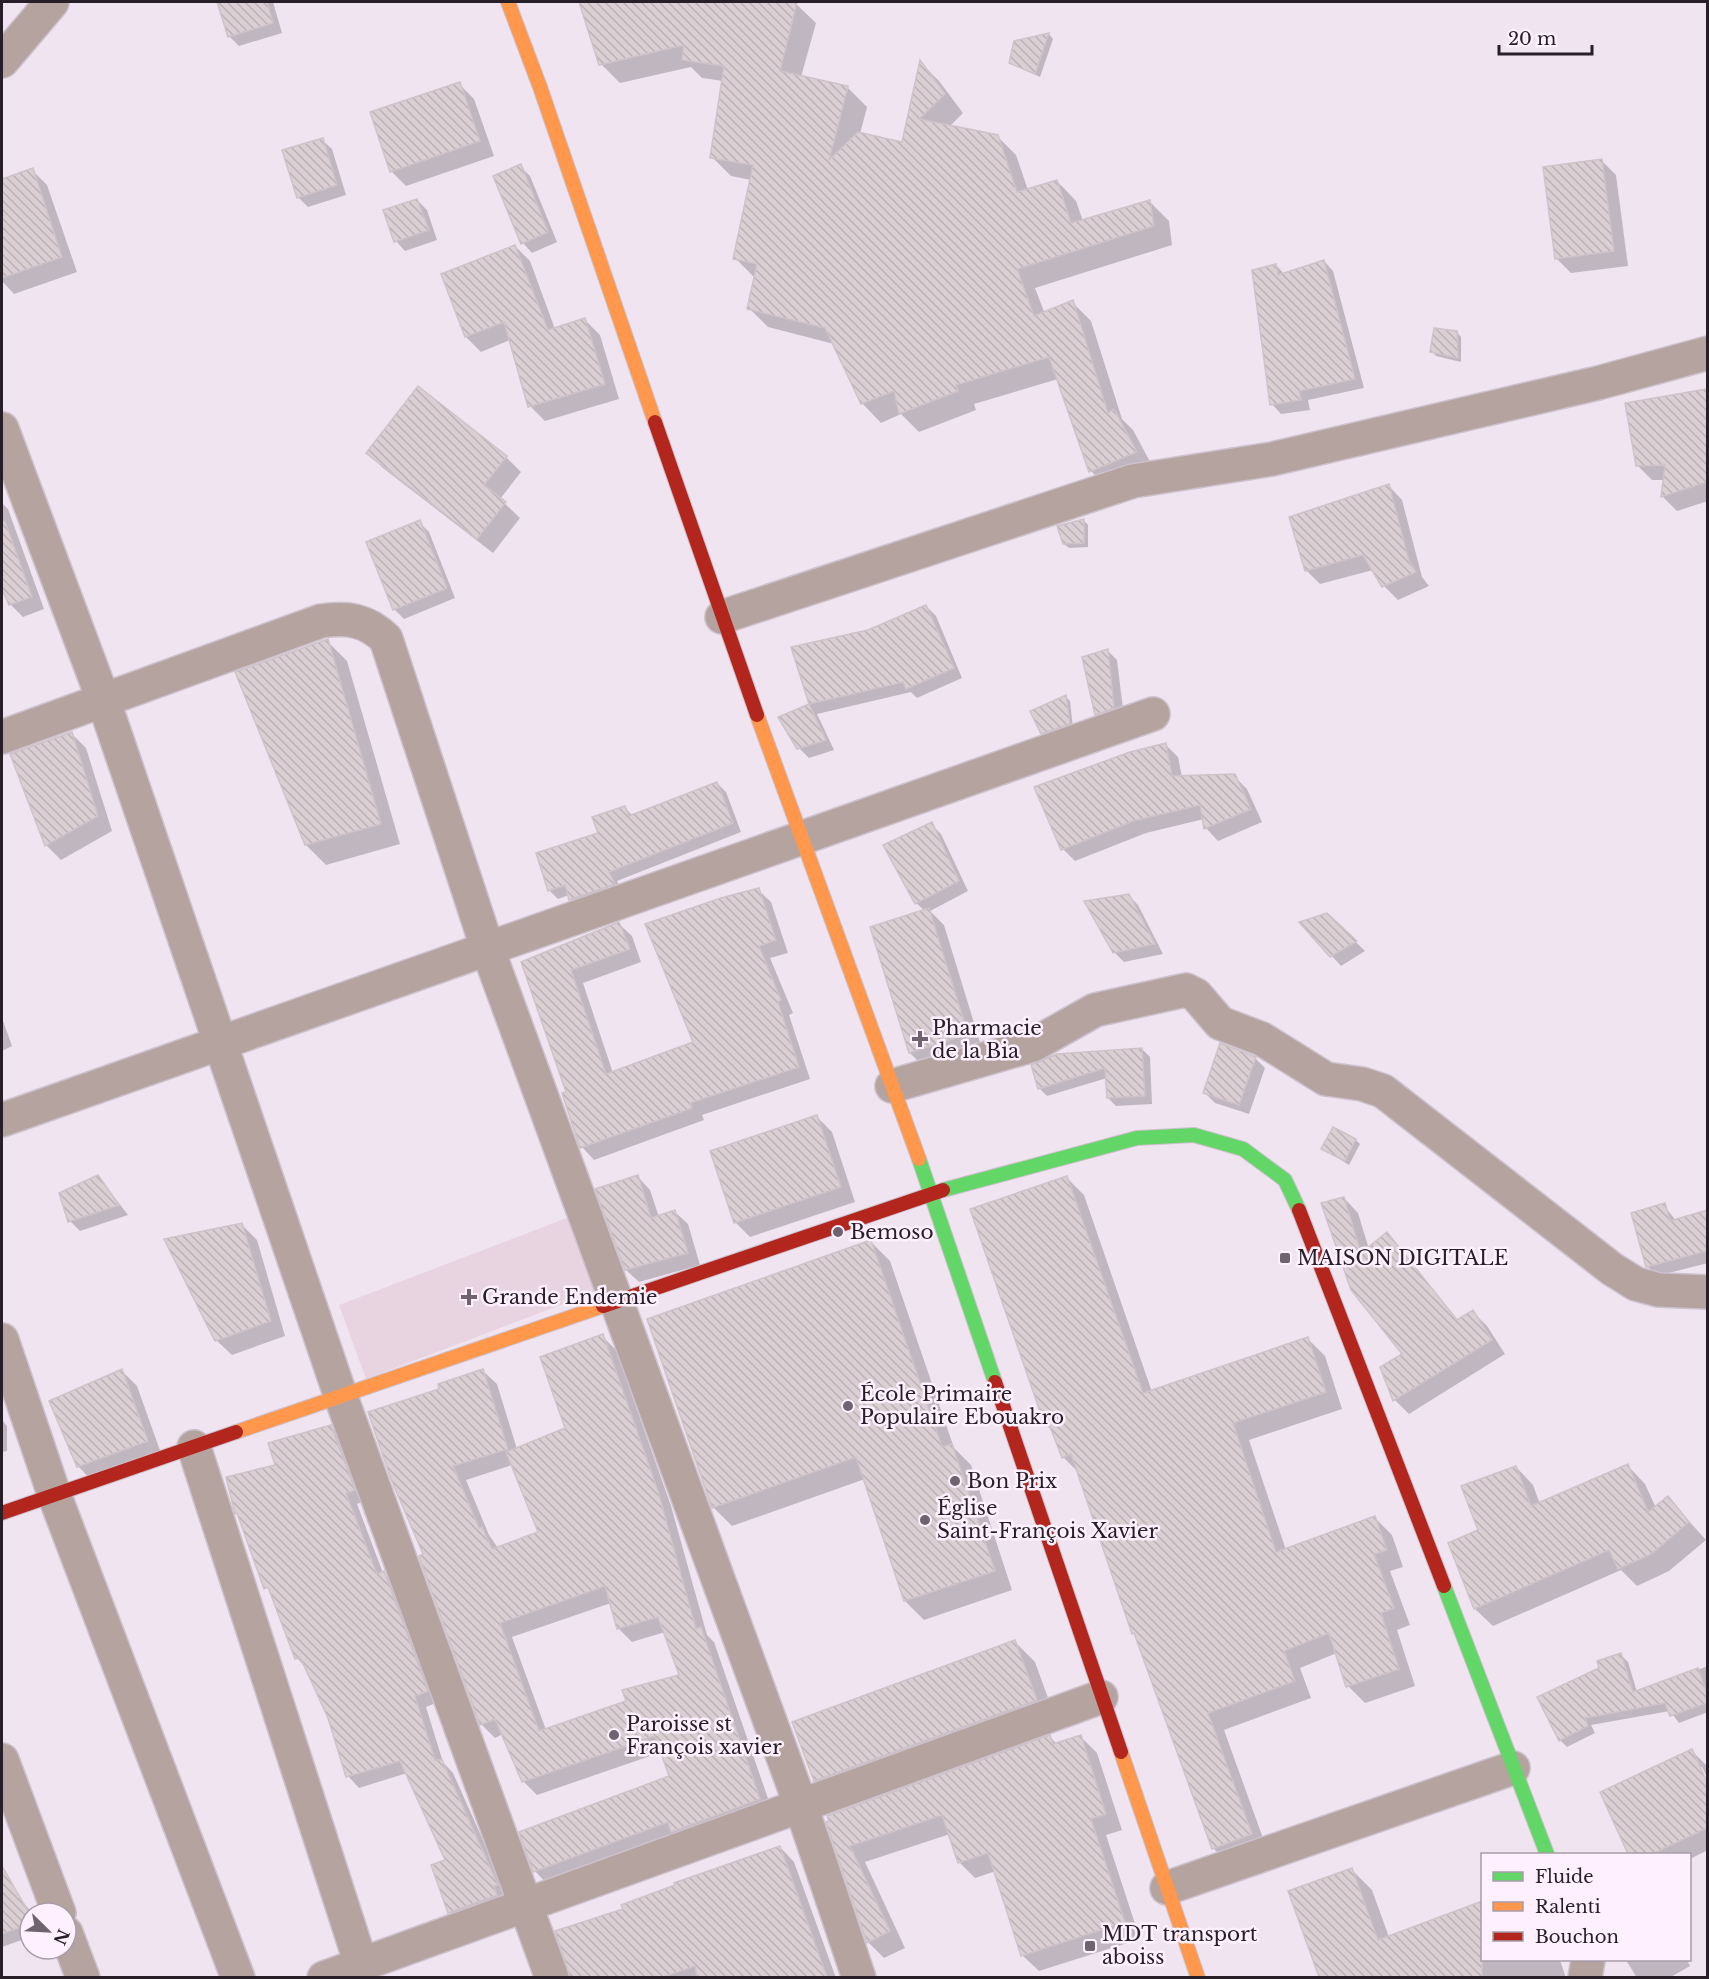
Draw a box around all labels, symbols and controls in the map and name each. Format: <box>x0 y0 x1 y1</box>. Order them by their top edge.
scale bar <box>1499 18 1592 56</box>
text: 20 m <box>1508 28 1556 50</box>
place label: Pharmacie de la Bia <box>932 1016 1042 1063</box>
marker: Pharmacie de la Bia <box>913 1032 927 1046</box>
place label: Bemoso <box>850 1220 934 1244</box>
marker: Bemoso <box>831 1225 845 1239</box>
place label: MAISON DIGITALE <box>1297 1246 1508 1270</box>
marker: MAISON DIGITALE <box>1278 1251 1292 1265</box>
place label: Grande Endemie <box>482 1285 658 1309</box>
marker: Grande Endemie <box>460 1288 478 1306</box>
place label: École Primaire Populaire Ebouakro <box>860 1381 1064 1429</box>
marker: École Primaire Populaire Ebouakro <box>841 1399 855 1413</box>
place label: Bon Prix <box>967 1469 1057 1493</box>
marker: Bon Prix <box>948 1474 962 1488</box>
place label: Église Saint-François Xavier <box>937 1495 1158 1543</box>
marker: Église Saint-François Xavier <box>918 1513 932 1527</box>
place label: Paroisse st François xavier <box>626 1712 782 1759</box>
marker: Paroisse st François xavier <box>607 1728 621 1742</box>
legend <box>1481 1853 1691 1961</box>
text: Fluide <box>1535 1866 1594 1888</box>
text: Ralenti <box>1535 1896 1601 1918</box>
north arrow <box>18 1901 78 1961</box>
place label: MDT transport aboiss <box>1102 1922 1258 1969</box>
text: N <box>50 1926 74 1948</box>
text: Bouchon <box>1535 1926 1619 1948</box>
marker: MDT transport aboiss <box>1083 1939 1097 1953</box>

